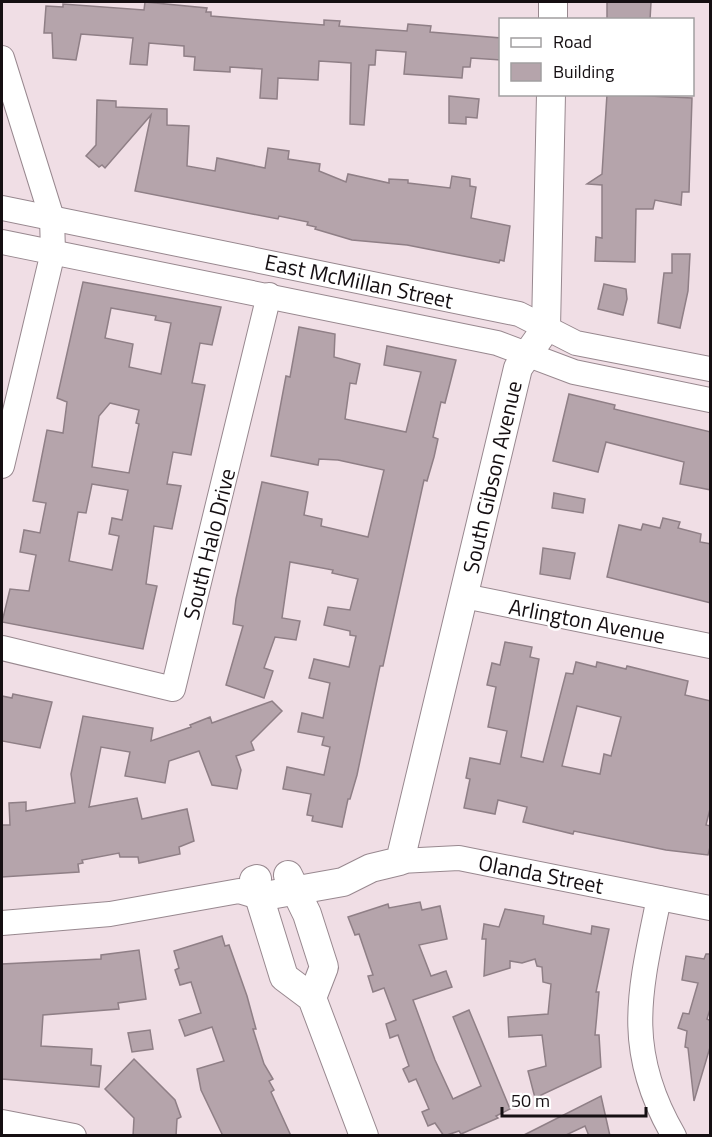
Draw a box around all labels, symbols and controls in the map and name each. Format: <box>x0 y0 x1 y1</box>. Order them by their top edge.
legend <box>499 18 694 96</box>
text: Road <box>553 28 592 55</box>
text: Building <box>553 58 614 85</box>
street label: East McMillan Street <box>262 244 457 318</box>
street label: South Gibson Avenue <box>453 377 531 577</box>
street label: South Halo Drive <box>174 465 244 623</box>
street label: Arlington Avenue <box>506 589 668 653</box>
street label: Olanda Street <box>476 845 607 903</box>
scale bar <box>502 1080 646 1118</box>
text: 50 m <box>511 1087 550 1114</box>

